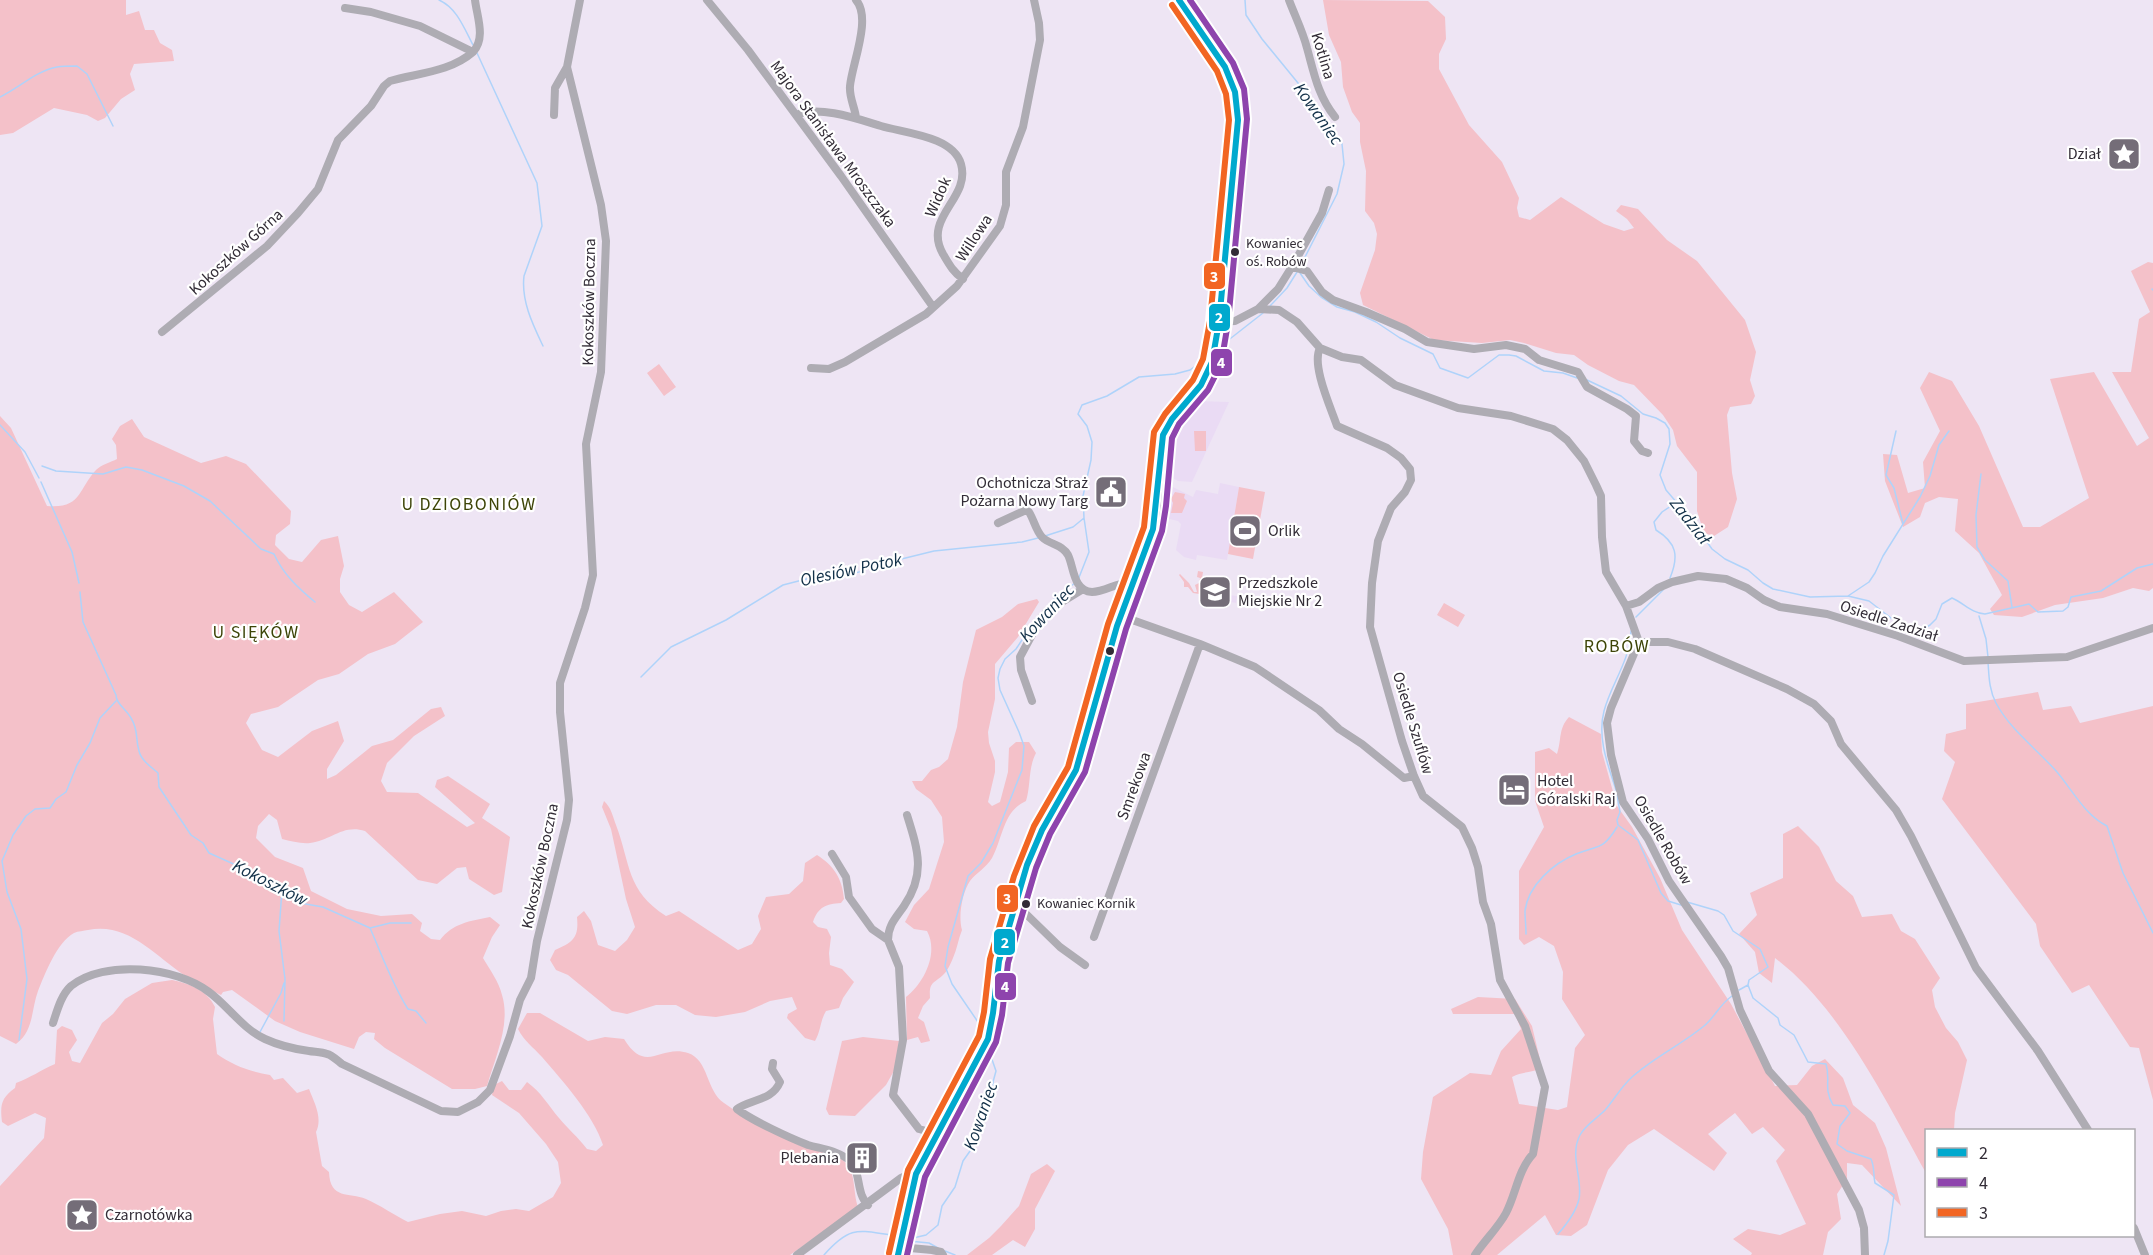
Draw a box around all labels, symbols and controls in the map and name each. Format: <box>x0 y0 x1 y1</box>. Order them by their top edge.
street label: Kotlina <box>1305 30 1341 82</box>
street label: Majora Stanisława Mroszczaka <box>765 56 901 232</box>
water label: Kowaniec <box>1287 78 1349 151</box>
place icon: Dział <box>2106 136 2142 172</box>
place label: Dział <box>2068 143 2101 165</box>
street label: Widok <box>919 173 957 221</box>
street label: Kokoszków Górna <box>184 204 288 300</box>
street label: Willowa <box>950 210 998 266</box>
place label: Kowaniec oś. Robów <box>1246 234 1306 272</box>
street label: Kokoszków Boczna <box>577 238 601 366</box>
marker: Kowaniec oś. Robów <box>1229 246 1241 258</box>
line badge: 3 <box>1203 262 1226 290</box>
text: 3 <box>1210 266 1218 288</box>
line badge: 2 <box>1208 303 1231 332</box>
text: 2 <box>1215 307 1223 329</box>
line badge: 4 <box>1210 348 1233 377</box>
text: 4 <box>1217 352 1226 374</box>
place label: Ochotnicza Straż Pożarna Nowy Targ <box>961 472 1088 512</box>
public building icon: Ochotnicza Straż Pożarna Nowy Targ <box>1093 474 1129 510</box>
water label: Zadział <box>1663 491 1718 552</box>
district label: U DZIOBONIÓW <box>401 492 537 517</box>
sports icon: Orlik <box>1227 513 1263 549</box>
place label: Orlik <box>1268 520 1300 542</box>
water label: Olesiów Potok <box>798 547 905 593</box>
place label: Przedszkole Miejskie Nr 2 <box>1238 572 1322 612</box>
school or university icon: Przedszkole Miejskie Nr 2 <box>1197 574 1233 610</box>
water label: Kowaniec <box>1013 578 1081 648</box>
street label: Osiedle Zadział <box>1837 595 1941 647</box>
district label: U SIĘKÓW <box>212 620 300 645</box>
district label: ROBÓW <box>1584 634 1650 659</box>
unlabelled marker <box>1104 645 1116 657</box>
street label: Osiedle Szuflów <box>1387 669 1439 777</box>
street label: Smrekowa <box>1112 749 1156 823</box>
place label: Hotel Góralski Raj <box>1537 770 1616 810</box>
hotel icon: Hotel Góralski Raj <box>1496 772 1532 808</box>
street label: Osiedle Robów <box>1629 791 1698 889</box>
street label: Kokoszków Boczna <box>516 801 564 931</box>
water label: Kokoszków <box>228 853 312 913</box>
line badge: 3 <box>996 884 1019 913</box>
text: 3 <box>1003 888 1011 910</box>
place label: Kowaniec Kornik <box>1037 894 1135 914</box>
marker: Kowaniec Kornik <box>1020 898 1032 910</box>
line badge: 2 <box>993 928 1016 956</box>
text: 2 <box>1001 932 1009 954</box>
line badge: 4 <box>994 972 1017 1001</box>
text: 4 <box>1001 976 1010 998</box>
water label: Kowaniec <box>958 1078 1005 1154</box>
legend <box>1925 1129 2135 1237</box>
building icon: Plebania <box>844 1140 880 1176</box>
text: 2 <box>1979 1141 1988 1166</box>
place label: Plebania <box>780 1147 839 1169</box>
text: 4 <box>1979 1171 1988 1196</box>
place icon: Czarnotówka <box>64 1197 100 1233</box>
text: 3 <box>1979 1201 1988 1226</box>
place label: Czarnotówka <box>105 1204 192 1226</box>

